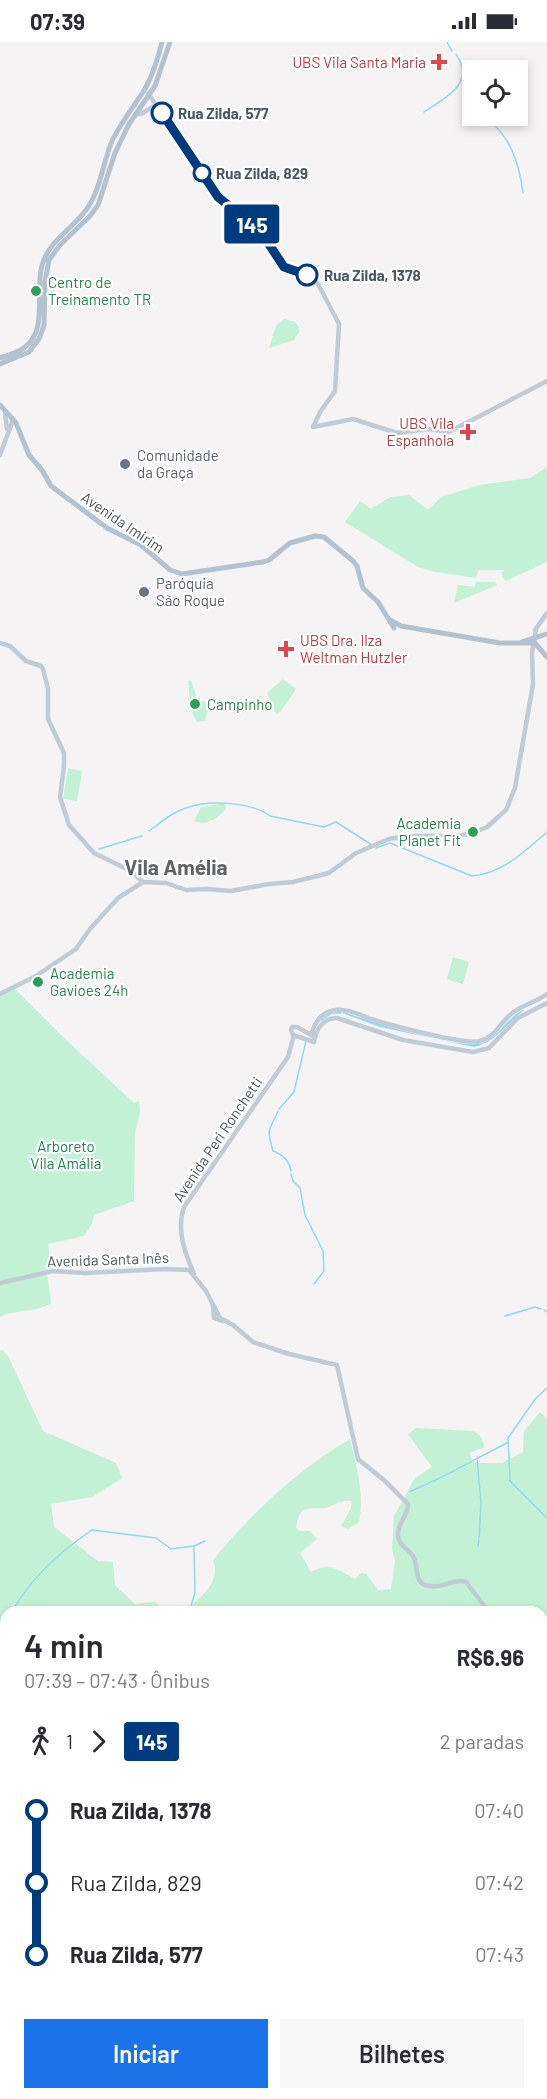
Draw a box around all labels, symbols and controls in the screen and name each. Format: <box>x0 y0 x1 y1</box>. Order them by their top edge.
text: 07:39 <box>30 8 85 34</box>
place label: UBS Vila Santa Maria <box>292 53 426 71</box>
marker: UBS Vila Santa Maria <box>430 53 448 71</box>
map controls <box>462 60 528 126</box>
button: locate <box>462 60 528 126</box>
marker: Rua Zilda, 577 <box>151 102 173 124</box>
place label: Rua Zilda, 577 <box>178 104 269 122</box>
marker: Rua Zilda, 829 <box>193 164 211 182</box>
place label: Rua Zilda, 829 <box>216 164 308 182</box>
line badge: 145 <box>218 204 286 243</box>
text: 145 <box>236 212 268 237</box>
marker: Rua Zilda, 1378 <box>296 264 318 286</box>
place label: Rua Zilda, 1378 <box>324 266 421 284</box>
place label: Centro de Treinamento TR <box>48 273 151 308</box>
marker: Centro de Treinamento TR <box>29 284 43 298</box>
place label: UBS Vila Espanhola <box>386 414 454 449</box>
marker: UBS Vila Espanhola <box>459 423 477 441</box>
place label: Comunidade da Graça <box>137 446 219 481</box>
marker: Comunidade da Graça <box>118 457 132 471</box>
street label: Avenida Imirim <box>78 488 168 556</box>
place label: Paróquia São Roque <box>156 574 225 609</box>
marker: Paróquia São Roque <box>137 585 151 599</box>
place label: UBS Dra. Ilza Weltman Hutzler <box>300 631 408 666</box>
marker: UBS Dra. Ilza Weltman Hutzler <box>277 640 295 658</box>
place label: Campinho <box>207 695 272 713</box>
marker: Campinho <box>188 697 202 711</box>
place label: Academia Planet Fit <box>397 814 461 849</box>
marker: Academia Planet Fit <box>466 825 480 839</box>
district label: Vila Amélia <box>124 854 228 879</box>
place label: Academia Gavioes 24h <box>50 964 128 999</box>
marker: Academia Gavioes 24h <box>31 975 45 989</box>
street label: Avenida Peri Ronchetti <box>168 1073 266 1205</box>
park label: Arboreto Vila Amália <box>31 1137 101 1172</box>
street label: Avenida Santa Inês <box>47 1248 169 1270</box>
text: 4 min <box>24 1625 104 1665</box>
text: R$6.96 <box>457 1644 524 1670</box>
text: 07:39 – 07:43 · Ônibus <box>24 1668 210 1692</box>
icon: walk <box>24 1725 57 1758</box>
icon: forward <box>82 1725 115 1758</box>
text: 1 <box>66 1729 73 1753</box>
text: 145 <box>136 1729 167 1754</box>
text: 2 paradas <box>440 1729 524 1753</box>
text: Rua Zilda, 1378 <box>70 1797 212 1823</box>
text: 07:40 <box>474 1798 524 1822</box>
text: Rua Zilda, 829 <box>70 1869 202 1895</box>
text: 07:42 <box>475 1870 524 1894</box>
text: Rua Zilda, 577 <box>70 1941 203 1967</box>
text: 07:43 <box>475 1942 524 1966</box>
button: Iniciar <box>24 2019 268 2088</box>
button: Bilhetes <box>280 2019 524 2088</box>

